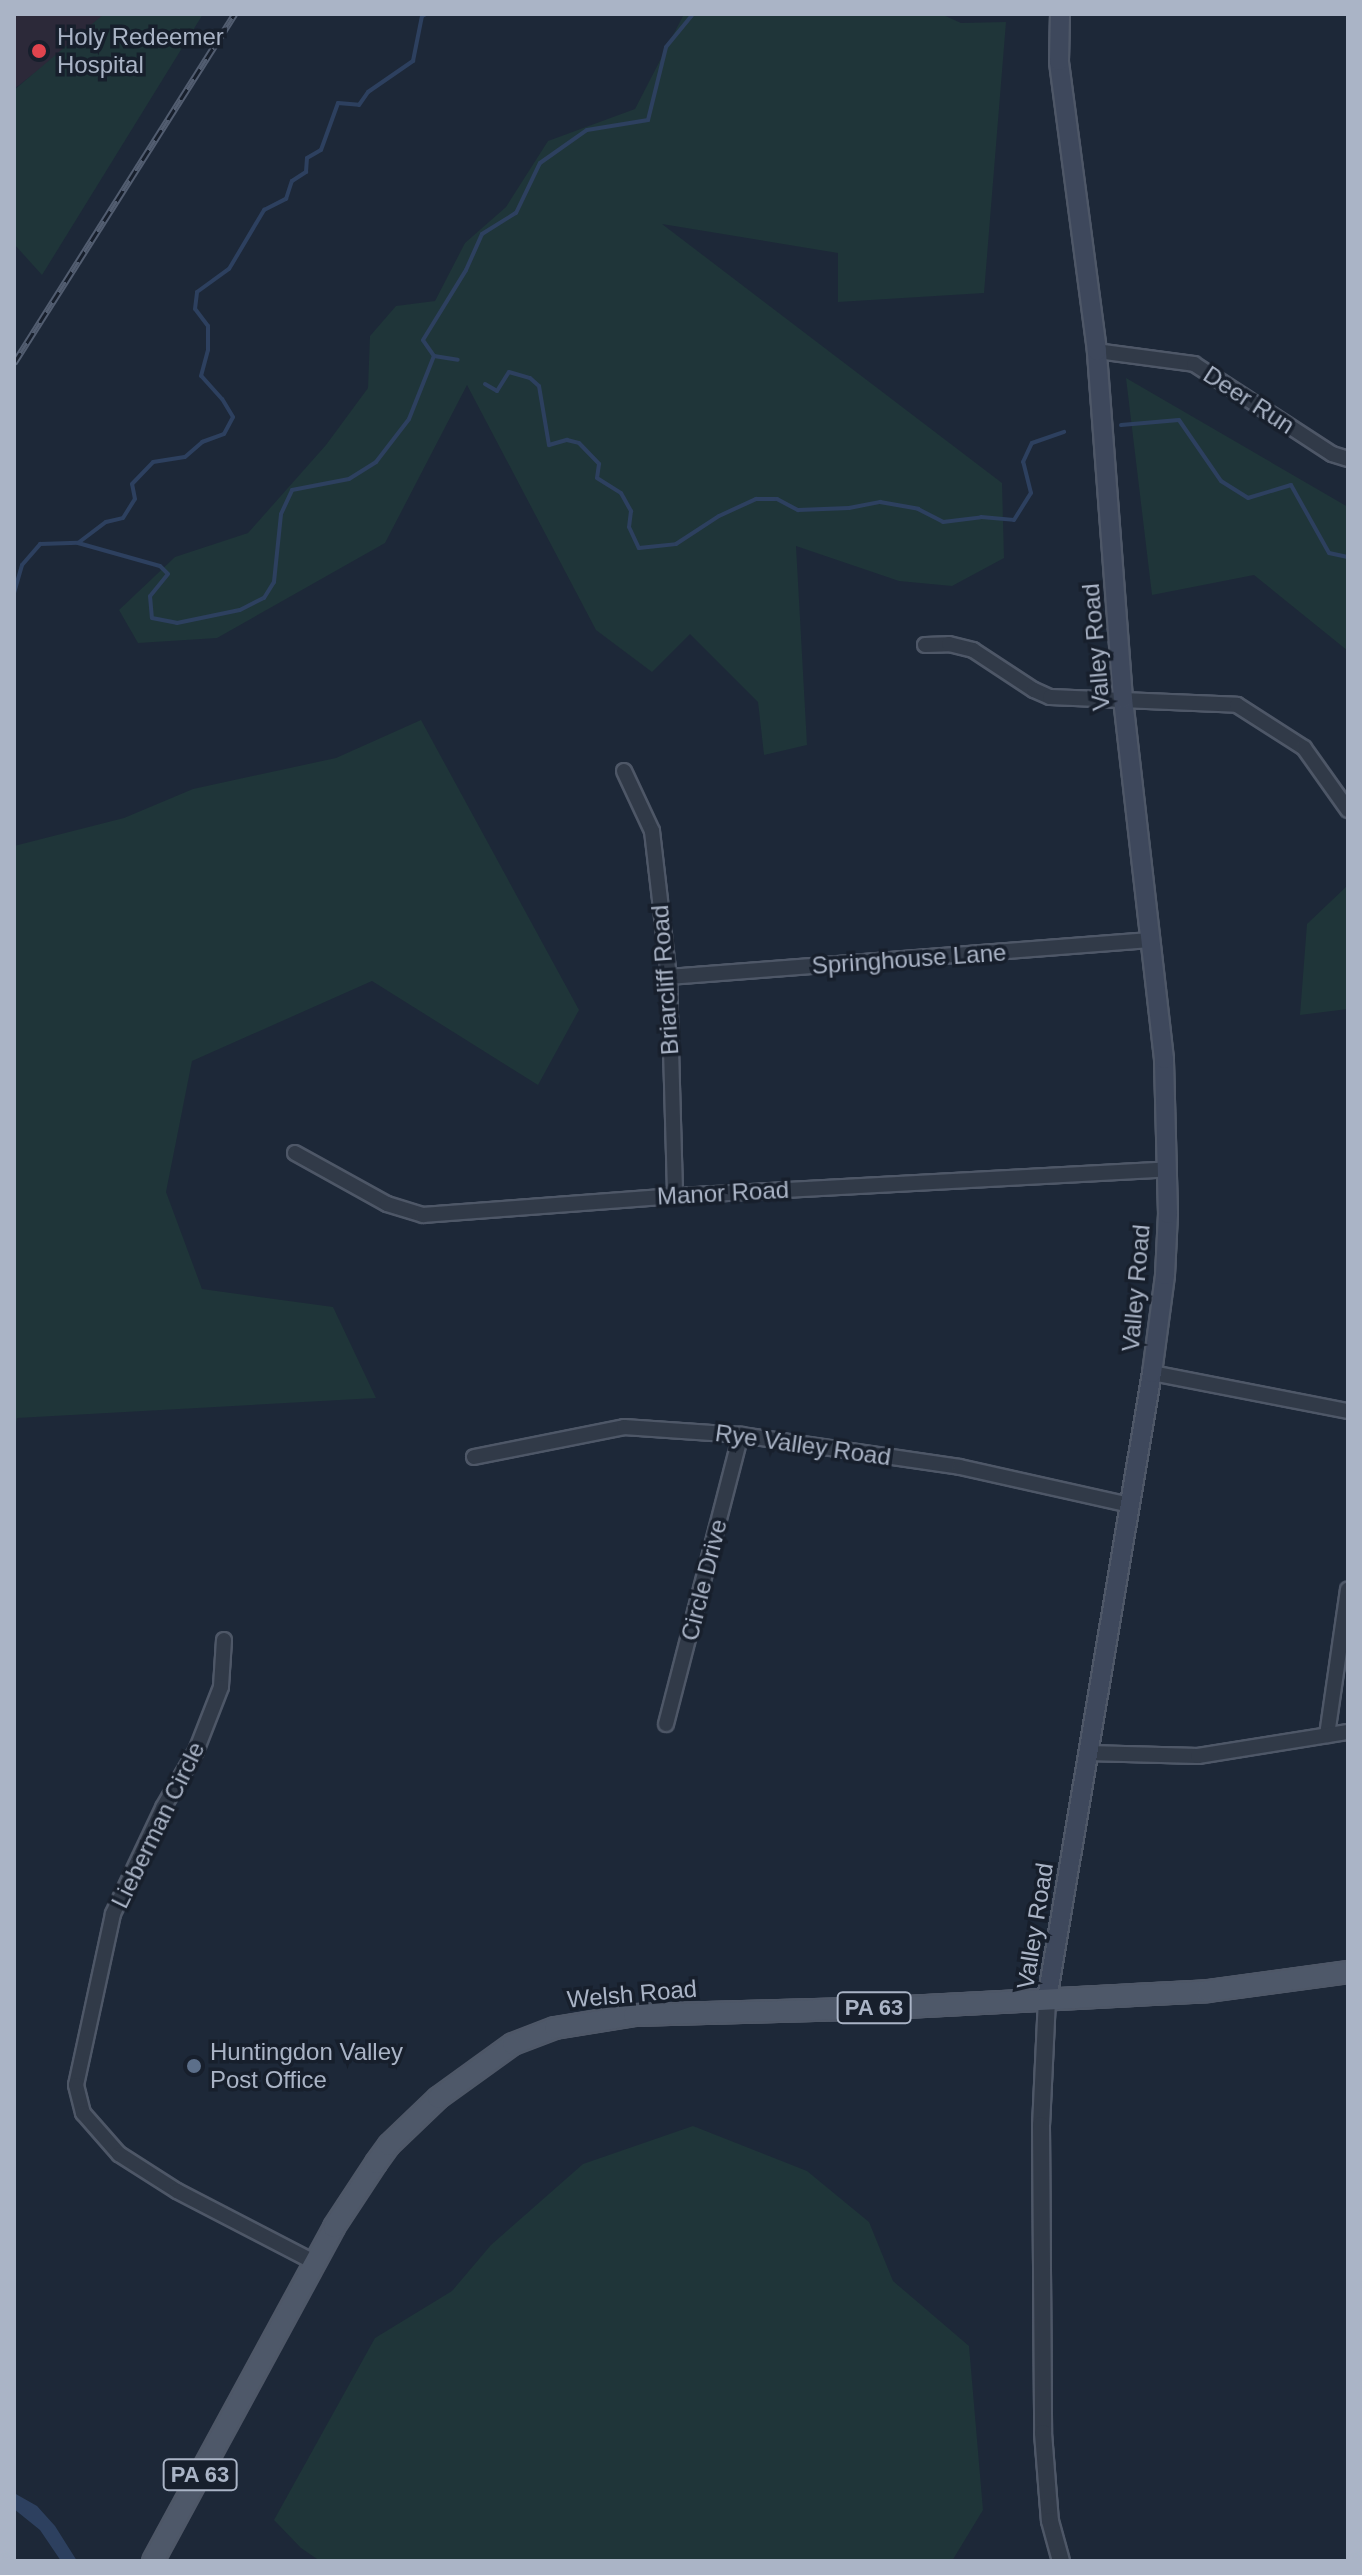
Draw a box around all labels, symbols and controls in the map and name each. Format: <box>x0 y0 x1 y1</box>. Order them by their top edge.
place label: Holy Redeemer Hospital <box>57 23 224 79</box>
marker: Holy Redeemer Hospital <box>28 40 50 62</box>
street label: Deer Run <box>1198 360 1300 440</box>
street label: Valley Road <box>1076 582 1116 712</box>
street label: Briarcliff Road <box>645 904 685 1056</box>
street label: Springhouse Lane <box>811 938 1007 980</box>
street label: Manor Road <box>656 1175 790 1211</box>
street label: Valley Road <box>1116 1223 1156 1353</box>
street label: Rye Valley Road <box>713 1418 893 1472</box>
street label: Circle Drive <box>675 1516 733 1644</box>
street label: Lieberman Circle <box>105 1737 211 1913</box>
street label: Valley Road <box>1011 1861 1059 1991</box>
street label: Welsh Road <box>566 1974 698 2014</box>
road number: PA 63 <box>836 1990 912 2026</box>
place label: Huntingdon Valley Post Office <box>210 2038 403 2094</box>
marker: Huntingdon Valley Post Office <box>185 2057 203 2075</box>
road number: PA 63 <box>162 2457 238 2493</box>

